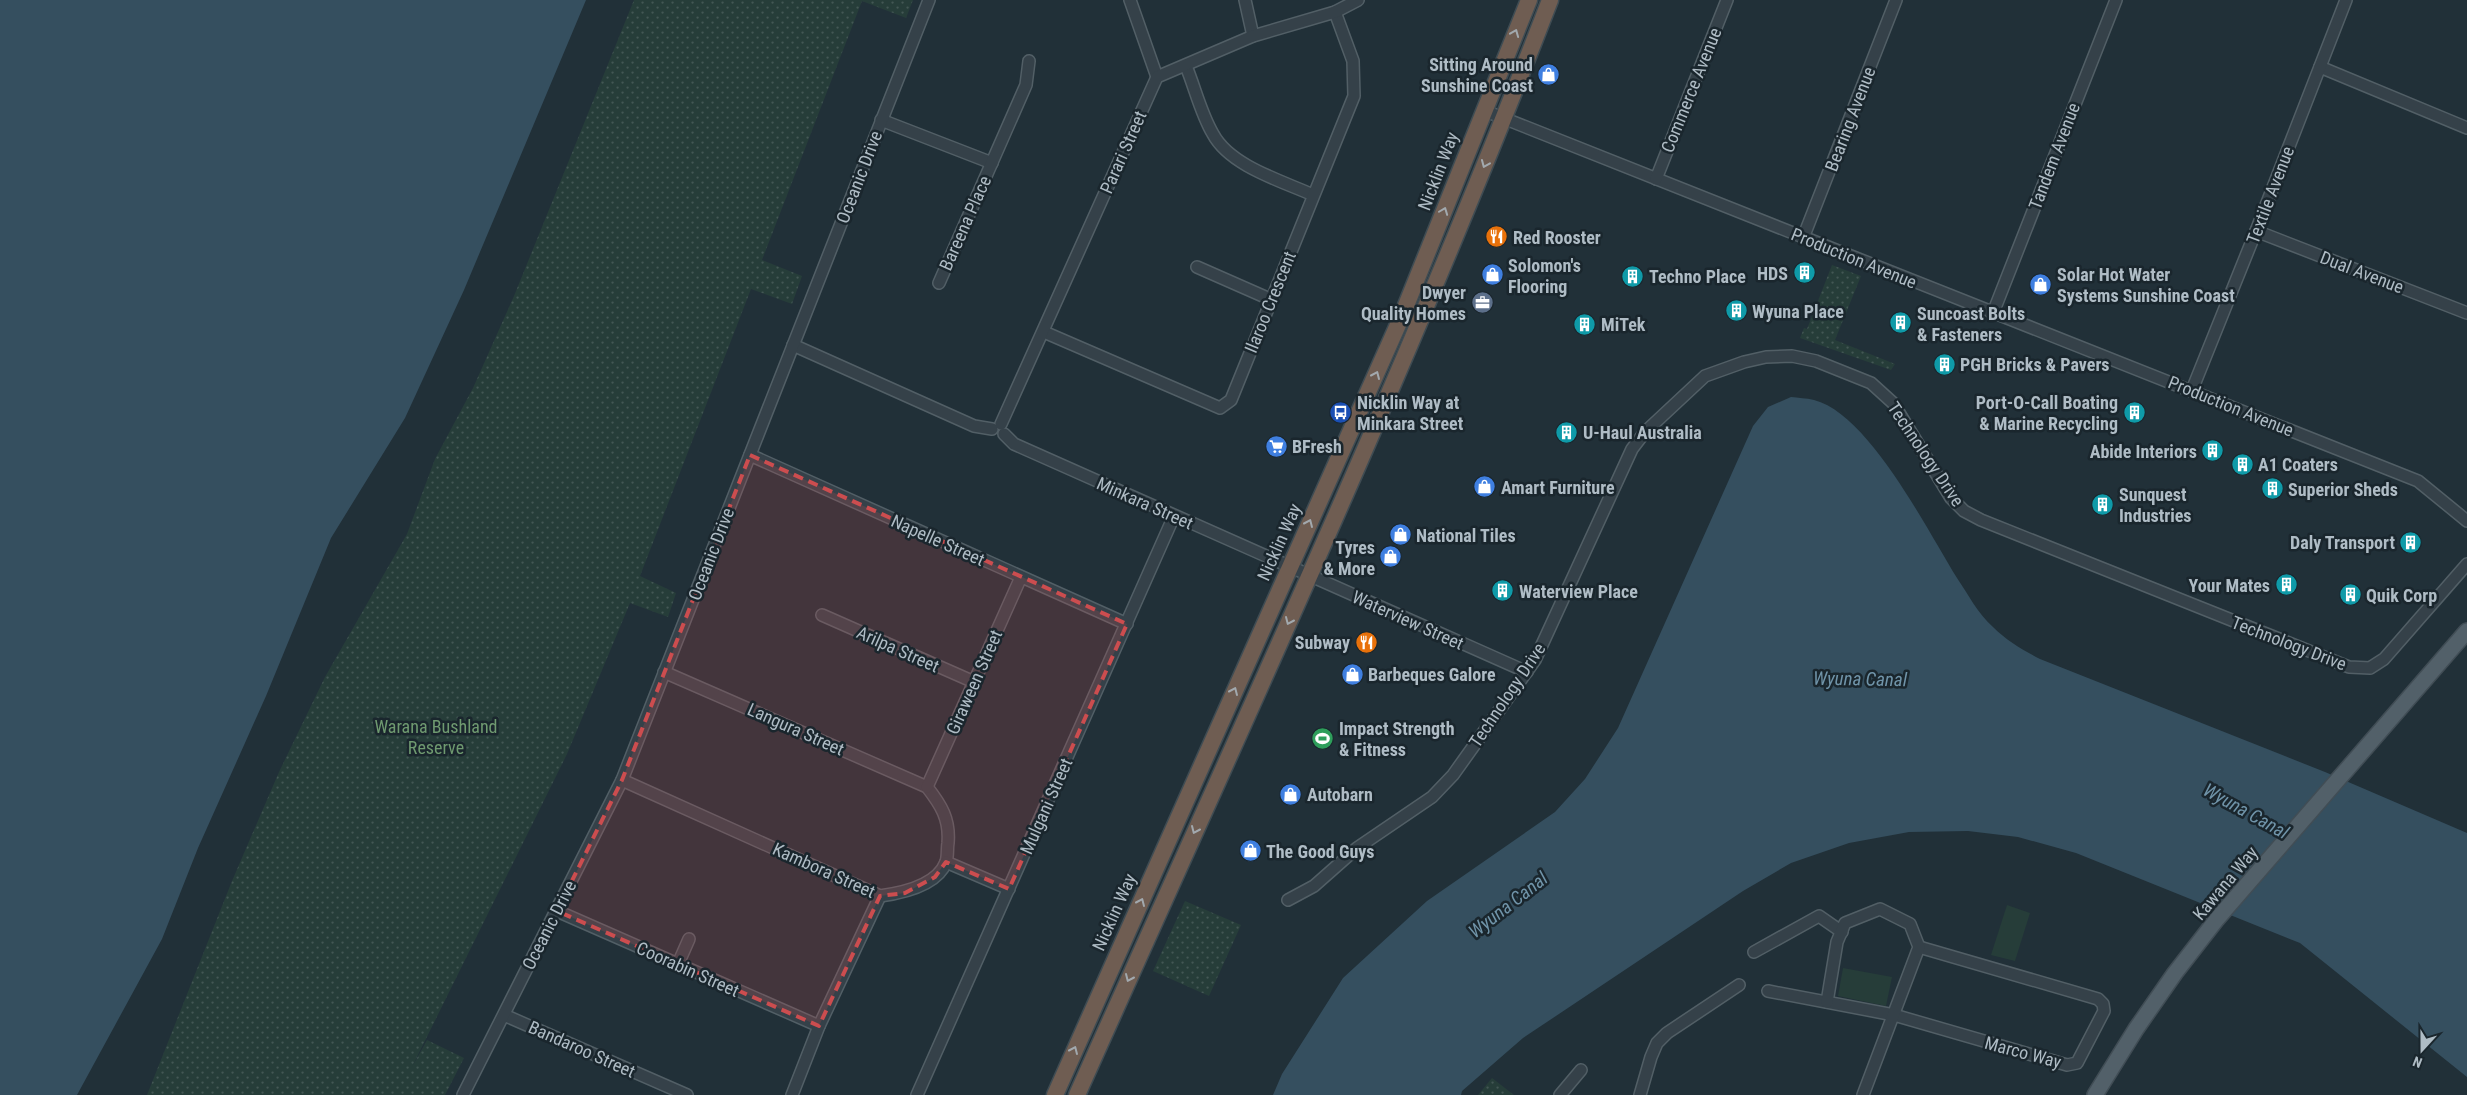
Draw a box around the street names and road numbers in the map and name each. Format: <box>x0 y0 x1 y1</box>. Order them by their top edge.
street label: Commerce Avenue <box>1656 24 1726 156</box>
street label: Bearing Avenue <box>1820 64 1880 174</box>
street label: Tandem Avenue <box>2024 100 2084 212</box>
street label: Parari Street <box>1095 107 1151 197</box>
street label: Oceanic Drive <box>832 128 886 226</box>
street label: Nicklin Way <box>1413 128 1463 213</box>
street label: Textile Avenue <box>2242 143 2298 247</box>
street label: Bareena Place <box>935 172 995 274</box>
street label: Production Avenue <box>1788 223 1920 293</box>
street label: Dual Avenue <box>2317 246 2407 298</box>
street label: Ilaroo Crescent <box>1240 248 1300 356</box>
street label: Production Avenue <box>2165 371 2297 441</box>
street label: Technology Drive <box>1883 398 1969 510</box>
street label: Minkara Street <box>1094 472 1196 534</box>
street label: Nicklin Way <box>1253 500 1306 584</box>
street label: Oceanic Drive <box>684 505 738 603</box>
street label: Napelle Street <box>888 510 988 570</box>
street label: Waterview Street <box>1349 586 1467 654</box>
street label: Technology Drive <box>2229 611 2349 675</box>
street label: Arilpa Street <box>854 622 942 676</box>
street label: Giraween Street <box>942 627 1006 737</box>
street label: Technology Drive <box>1464 639 1550 751</box>
street label: Langura Street <box>744 698 848 760</box>
street label: Mulgani Street <box>1015 755 1077 857</box>
street label: Kambora Street <box>769 838 879 902</box>
street label: Kawana Way <box>2188 842 2262 924</box>
street label: Nicklin Way <box>1088 870 1141 954</box>
street label: Oceanic Drive <box>518 877 580 973</box>
street label: Coorabin Street <box>633 937 743 1001</box>
street label: Bandaroo Street <box>525 1016 639 1082</box>
street label: Marco Way <box>1982 1032 2064 1072</box>

